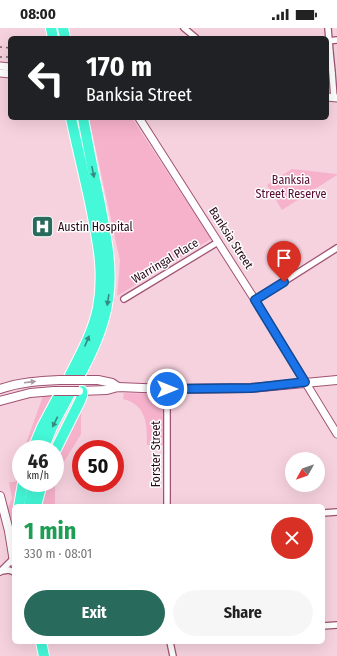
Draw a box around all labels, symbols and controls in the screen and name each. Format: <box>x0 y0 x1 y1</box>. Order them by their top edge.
text: 08:00 <box>20 5 56 23</box>
text: 170 m <box>86 50 152 83</box>
icon: left <box>20 52 72 104</box>
text: Banksia Street <box>86 84 192 106</box>
one-way arrow <box>91 165 97 178</box>
park label: Banksia Street Reserve <box>255 173 327 201</box>
street label: Banksia Street <box>206 205 256 271</box>
hospital icon: Austin Hospital <box>29 214 55 240</box>
place label: Austin Hospital <box>58 220 133 234</box>
street label: Warringal Place <box>129 236 201 286</box>
pin <box>267 241 301 282</box>
icon: arrive <box>273 247 295 269</box>
one-way arrow <box>105 294 111 306</box>
one-way arrow <box>84 335 90 346</box>
position arrow <box>146 368 188 410</box>
one-way arrow <box>24 379 36 385</box>
one-way arrow <box>52 416 58 427</box>
street label: Forster Street <box>149 421 163 487</box>
speed limit sign: 50 <box>72 440 124 492</box>
text: 46 <box>28 449 48 473</box>
north arrow <box>285 452 325 492</box>
map controls <box>285 452 325 492</box>
text: km/h <box>27 470 49 482</box>
text: 1 min <box>24 517 76 545</box>
button: close <box>271 517 313 559</box>
text: 330 m · 08:01 <box>24 546 92 561</box>
button: Exit <box>24 590 165 636</box>
button: Share <box>173 590 313 636</box>

